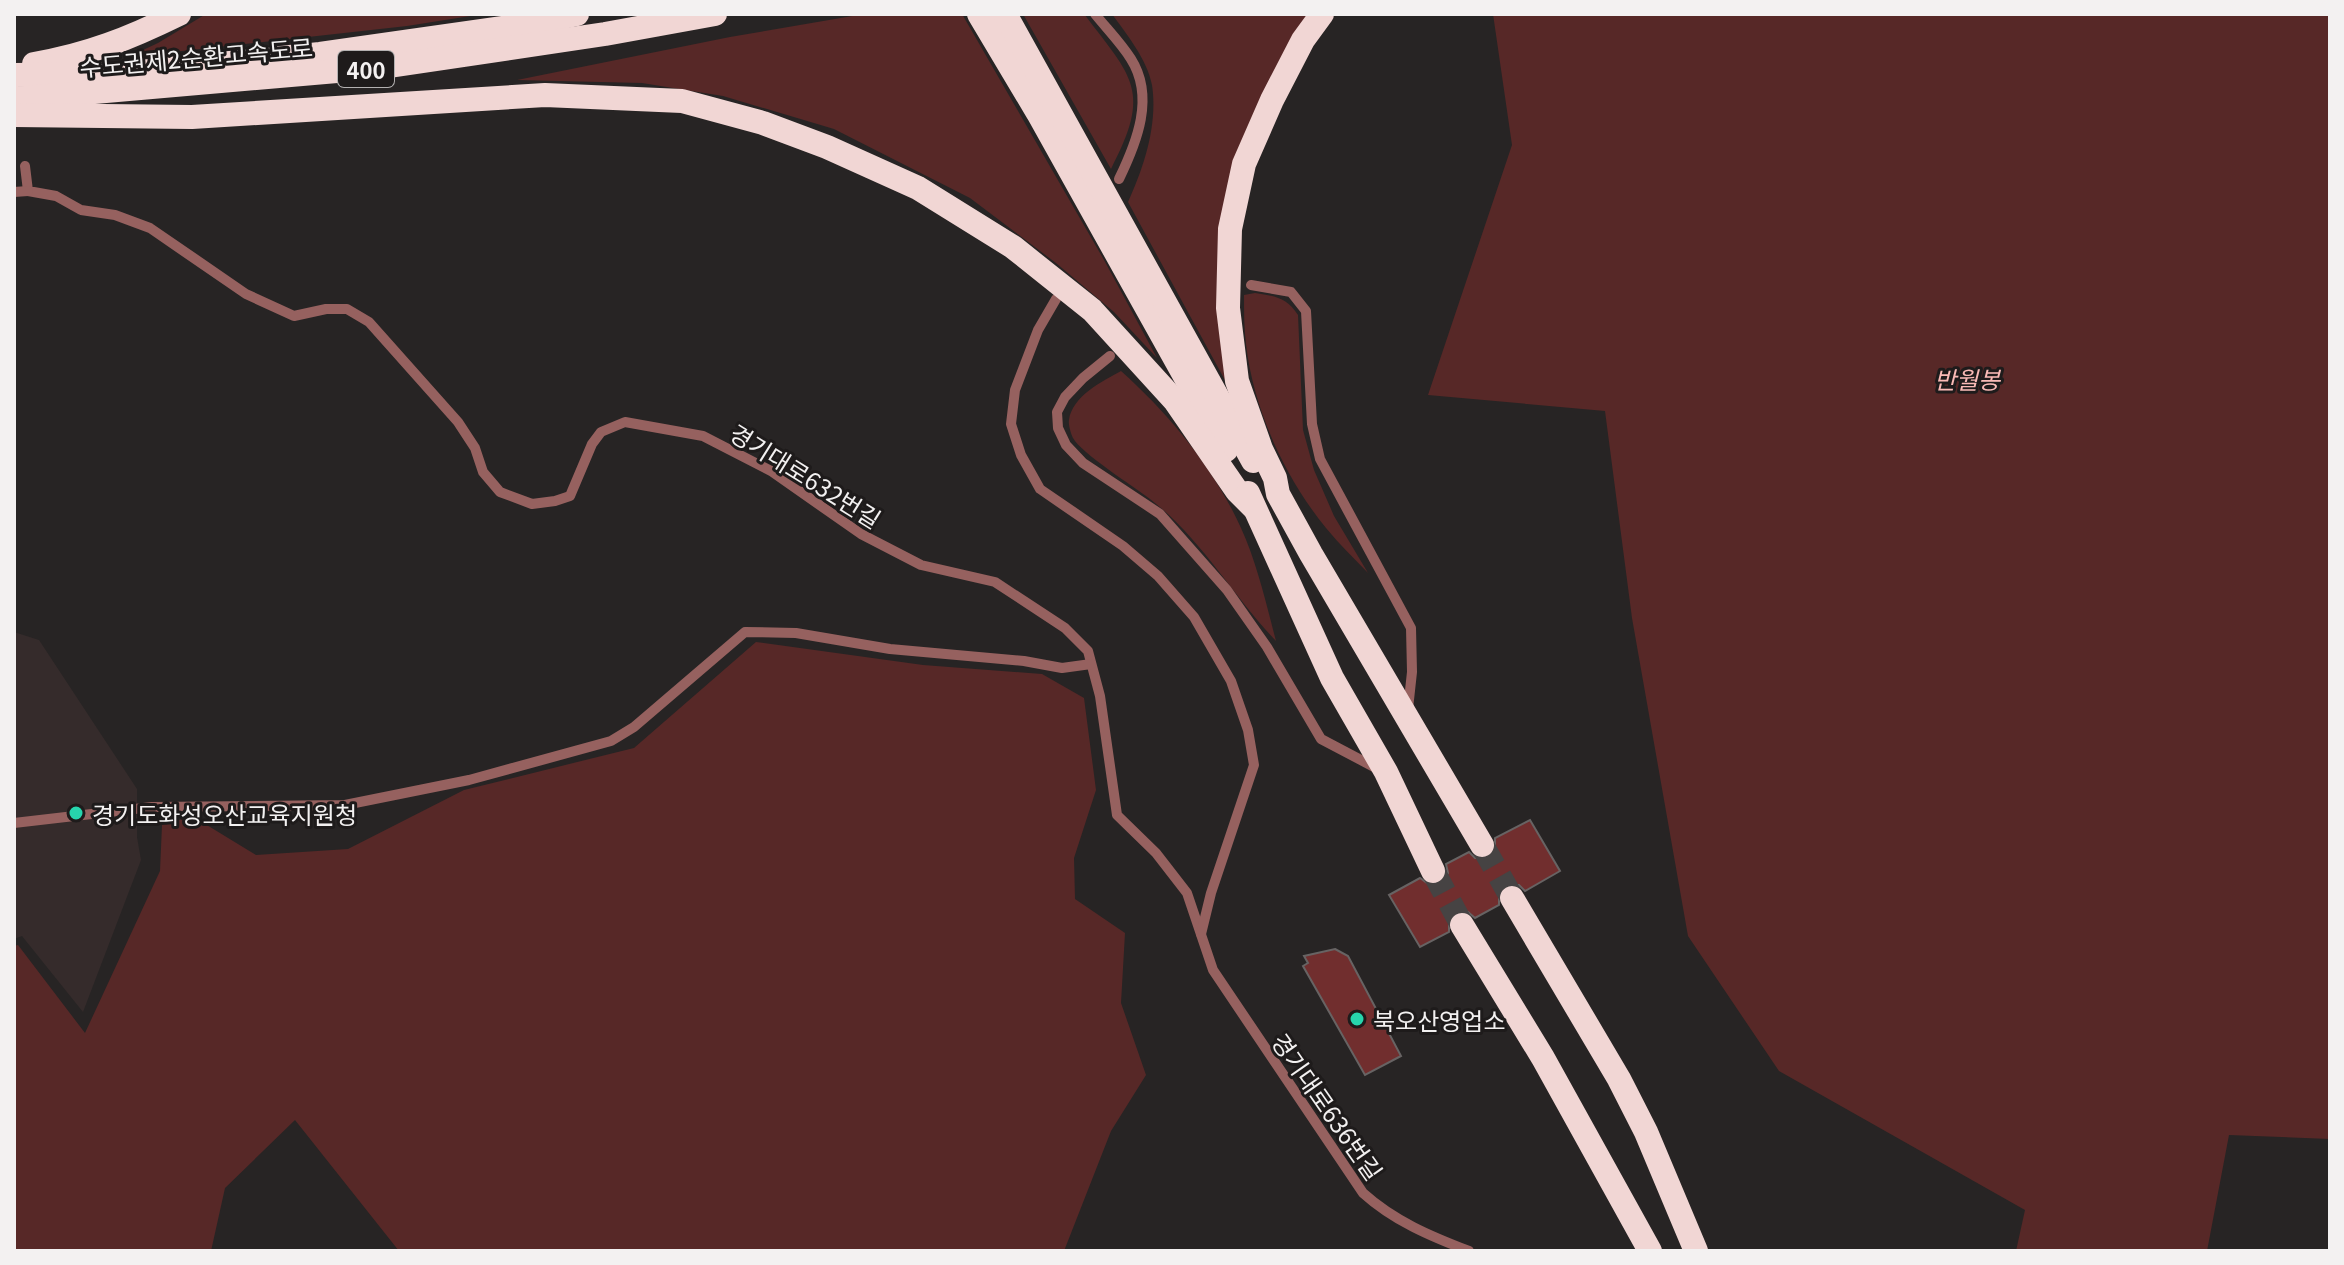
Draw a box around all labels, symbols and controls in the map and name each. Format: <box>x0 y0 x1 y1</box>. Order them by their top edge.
street label: 수도권제2순환고속도로 <box>78 28 314 84</box>
road number: 400 <box>338 51 394 87</box>
park label: 반월봉 <box>1934 361 2002 396</box>
street label: 경기대로632번길 <box>724 414 888 536</box>
place label: 경기도화성오산교육지원청 <box>92 796 357 831</box>
marker: 경기도화성오산교육지원청 <box>67 804 85 822</box>
place label: 북오산영업소 <box>1373 1002 1505 1037</box>
marker: 북오산영업소 <box>1348 1010 1366 1028</box>
street label: 경기대로636번길 <box>1264 1025 1392 1187</box>

